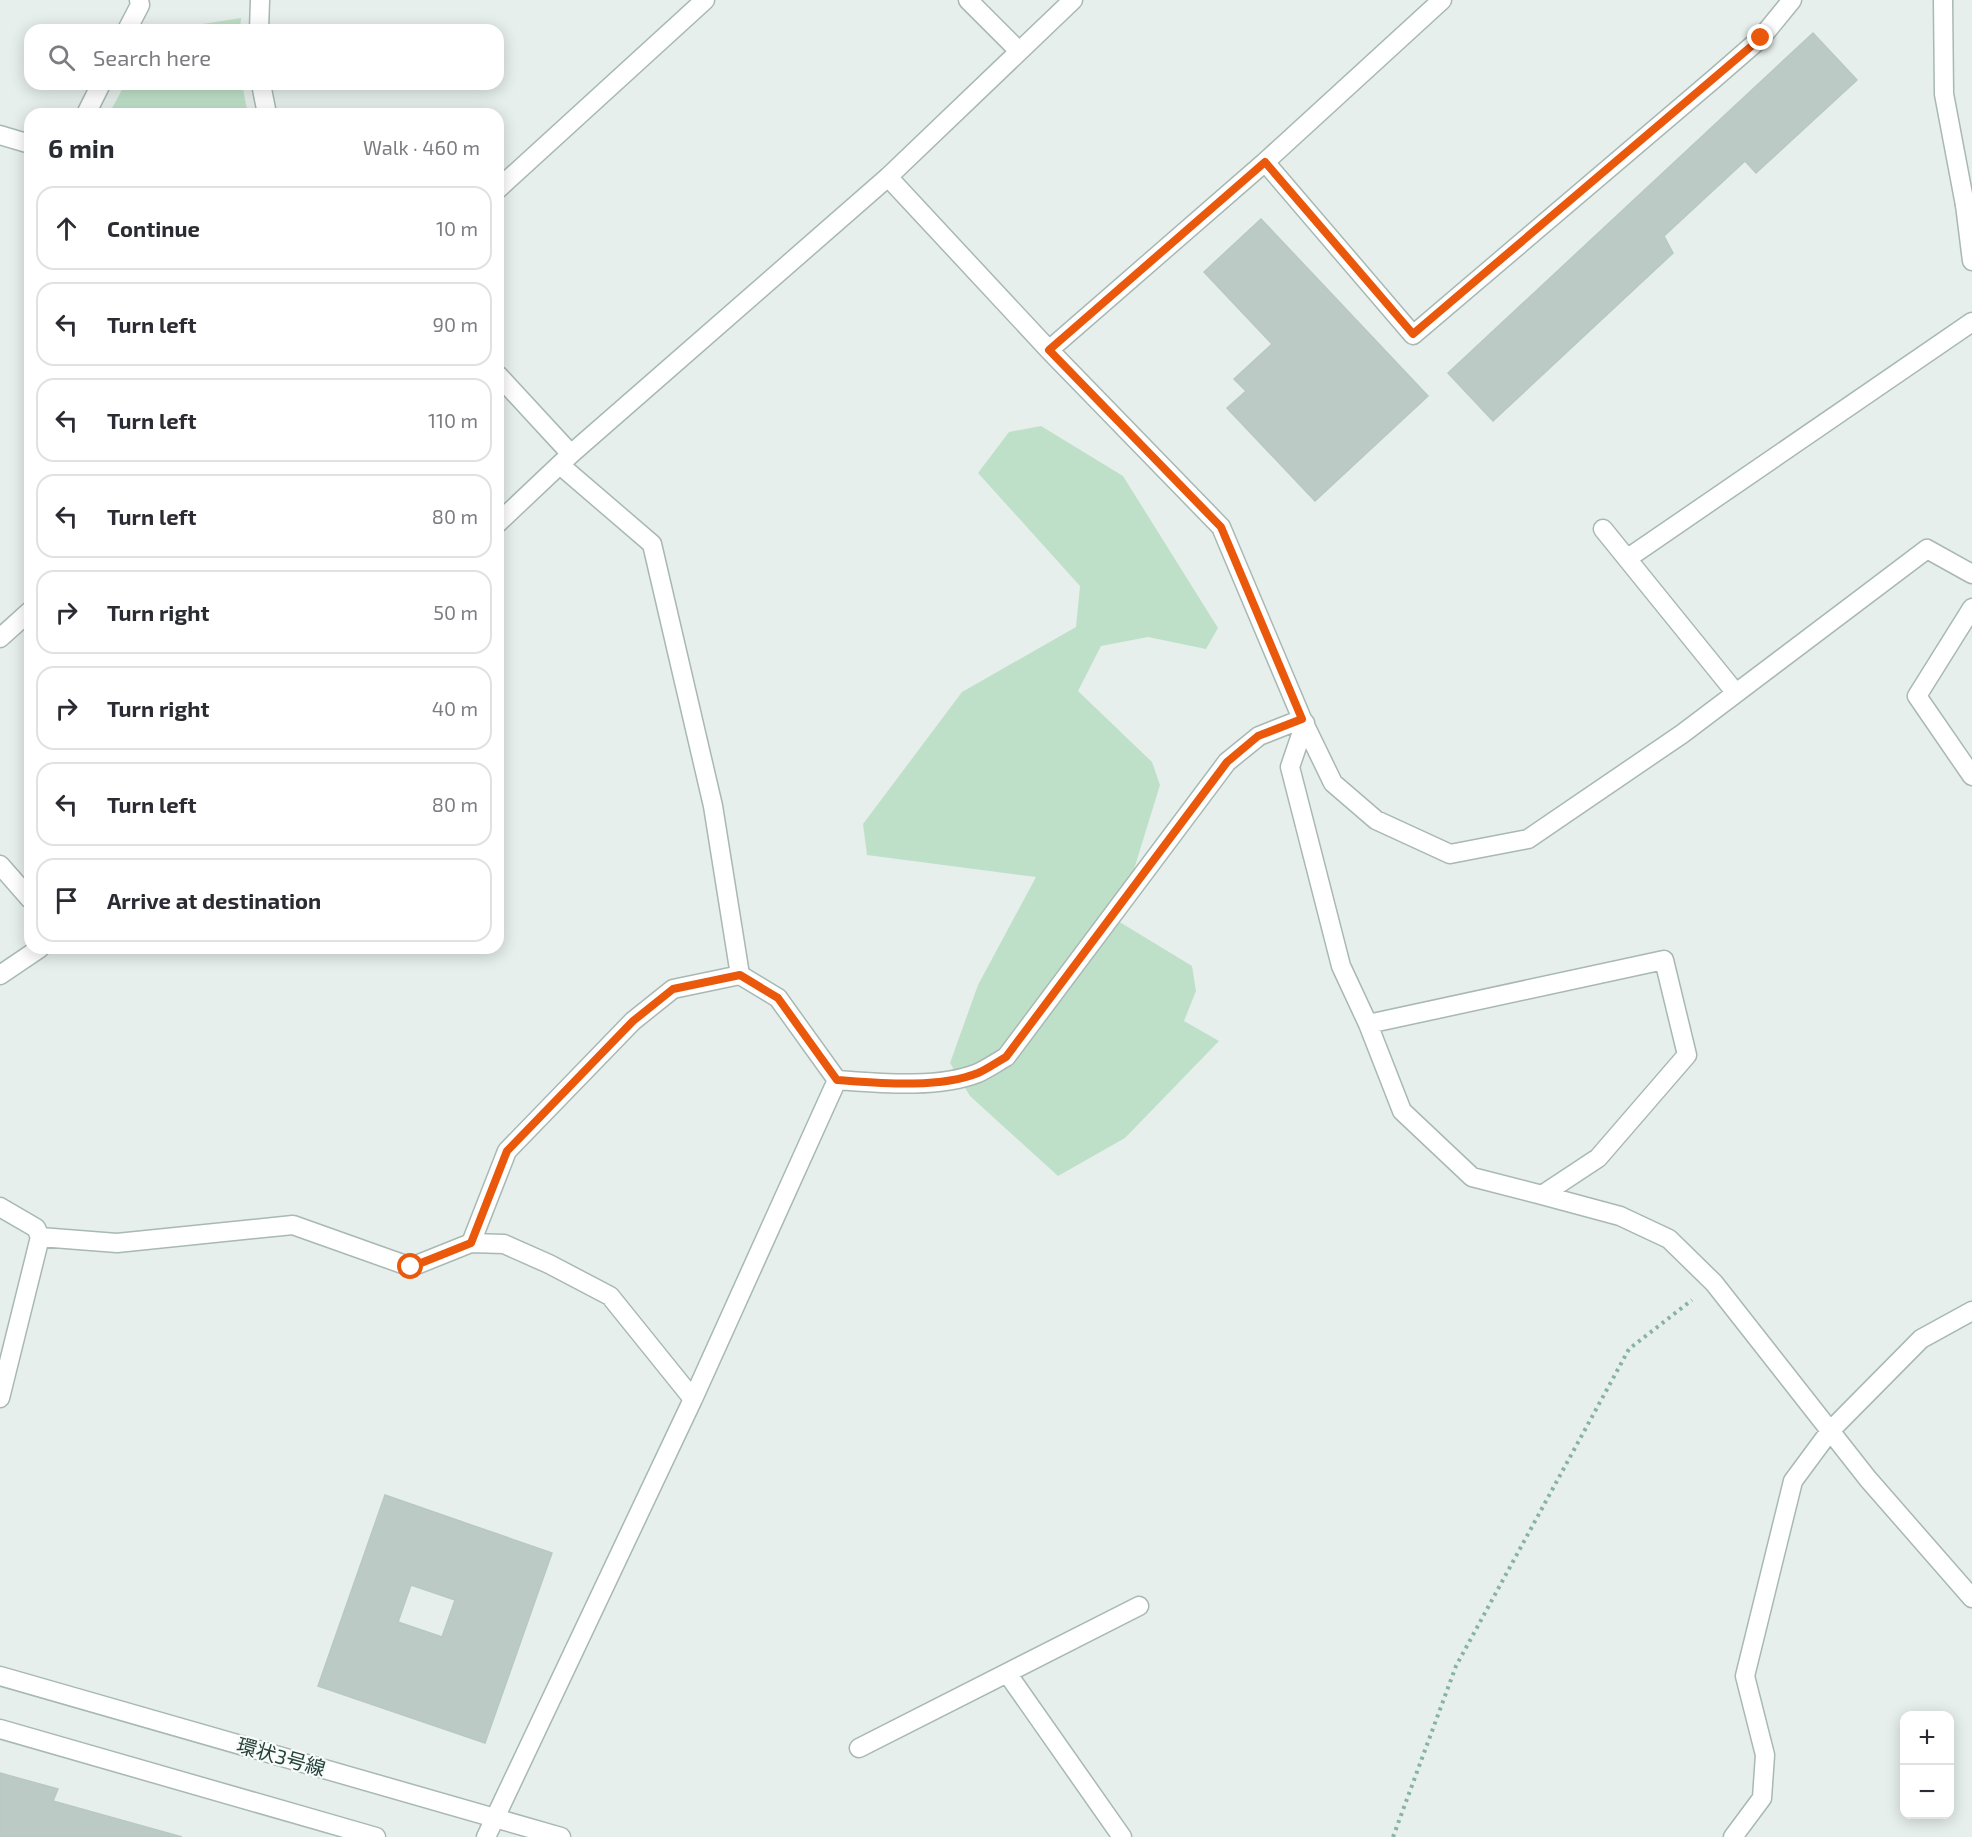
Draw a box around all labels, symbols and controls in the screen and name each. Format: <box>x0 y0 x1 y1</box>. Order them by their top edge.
search box <box>24 24 504 90</box>
route end <box>1747 24 1773 50</box>
icon: search <box>45 41 78 74</box>
text: Search here <box>93 44 211 70</box>
text: 6 min <box>48 132 115 163</box>
text: Walk · 460 m <box>363 135 480 159</box>
icon: ahead <box>50 212 83 245</box>
text: Continue <box>107 215 200 241</box>
text: 10 m <box>436 216 478 240</box>
icon: left <box>50 308 83 341</box>
text: Turn left <box>107 311 196 337</box>
text: 90 m <box>433 312 478 336</box>
icon: left <box>50 404 83 437</box>
text: Turn left <box>107 407 196 433</box>
text: 110 m <box>428 408 478 432</box>
icon: left <box>50 500 83 533</box>
text: Turn left <box>107 503 196 529</box>
text: 80 m <box>432 504 478 528</box>
icon: right <box>50 596 83 629</box>
text: Turn right <box>107 599 209 625</box>
text: 50 m <box>433 600 478 624</box>
icon: right <box>50 692 83 725</box>
text: Turn right <box>107 695 209 721</box>
text: 40 m <box>432 696 478 720</box>
icon: left <box>50 788 83 821</box>
text: Turn left <box>107 791 196 817</box>
text: 80 m <box>432 792 478 816</box>
icon: arrive <box>50 884 83 917</box>
text: Arrive at destination <box>107 887 321 913</box>
route start <box>397 1253 423 1279</box>
map controls <box>1900 1711 1954 1819</box>
button: + <box>1900 1711 1954 1765</box>
street label: 環状3号線 <box>234 1732 328 1780</box>
button: − <box>1900 1765 1954 1819</box>

